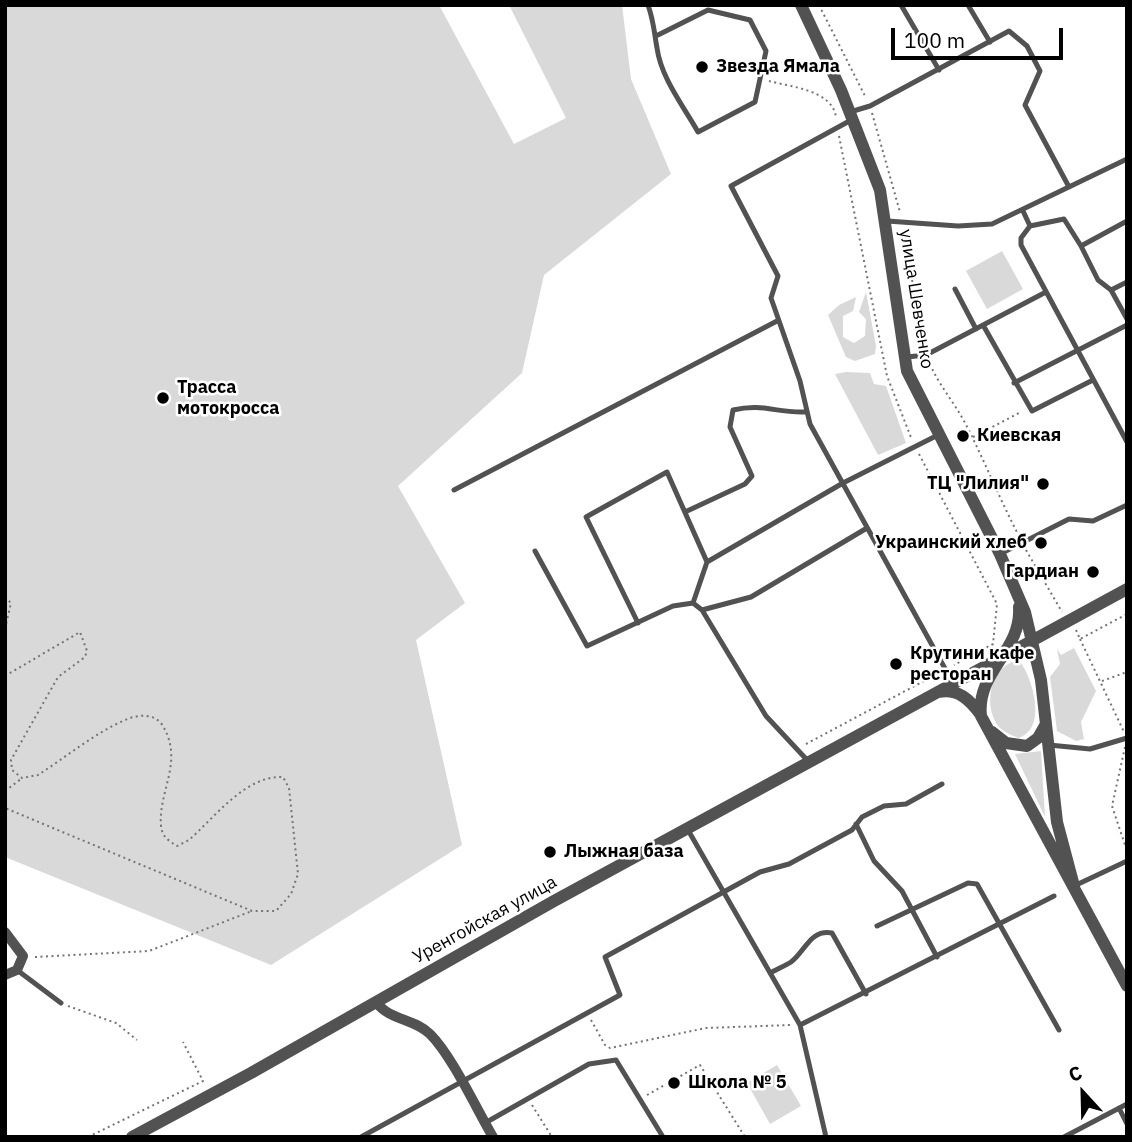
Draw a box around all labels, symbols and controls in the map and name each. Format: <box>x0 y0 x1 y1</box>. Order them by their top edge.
scale bar <box>894 14 1066 58</box>
text: 100 m <box>904 26 965 54</box>
place label: Звезда Ямала <box>716 56 840 78</box>
marker: Звезда Ямала <box>694 59 710 75</box>
street label: улица Шевченко <box>894 228 938 370</box>
place label: Трасса мотокросса <box>177 377 280 420</box>
marker: Трасса мотокросса <box>155 390 171 406</box>
place label: Киевская <box>977 425 1061 447</box>
marker: Киевская <box>955 428 971 444</box>
place label: ТЦ "Лилия" <box>927 473 1029 495</box>
marker: ТЦ "Лилия" <box>1035 476 1051 492</box>
place label: Украинский хлеб <box>875 532 1027 554</box>
marker: Украинский хлеб <box>1033 535 1049 551</box>
place label: Гардиан <box>1006 561 1079 583</box>
marker: Гардиан <box>1085 564 1101 580</box>
place label: Крутини кафе ресторан <box>910 643 1034 686</box>
marker: Крутини кафе ресторан <box>888 656 904 672</box>
place label: Лыжная база <box>564 841 684 863</box>
marker: Лыжная база <box>542 844 558 860</box>
street label: Уренгойская улица <box>409 871 561 969</box>
north arrow <box>1048 1058 1118 1128</box>
text: С <box>1065 1060 1085 1087</box>
place label: Школа № 5 <box>688 1072 787 1094</box>
marker: Школа № 5 <box>666 1075 682 1091</box>

